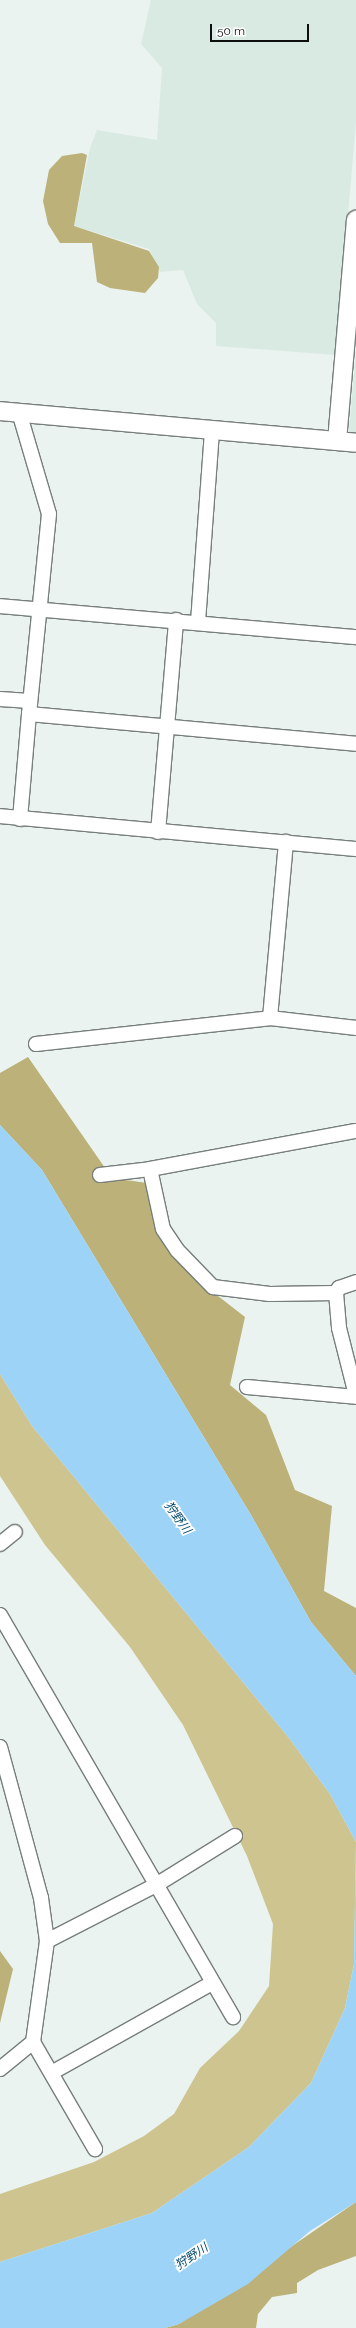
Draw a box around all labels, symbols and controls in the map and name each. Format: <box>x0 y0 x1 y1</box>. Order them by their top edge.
scale bar <box>212 16 311 42</box>
text: 50 m <box>217 24 245 38</box>
water label: 狩野川 <box>161 1499 193 1537</box>
water label: 狩野川 <box>173 2241 211 2273</box>

